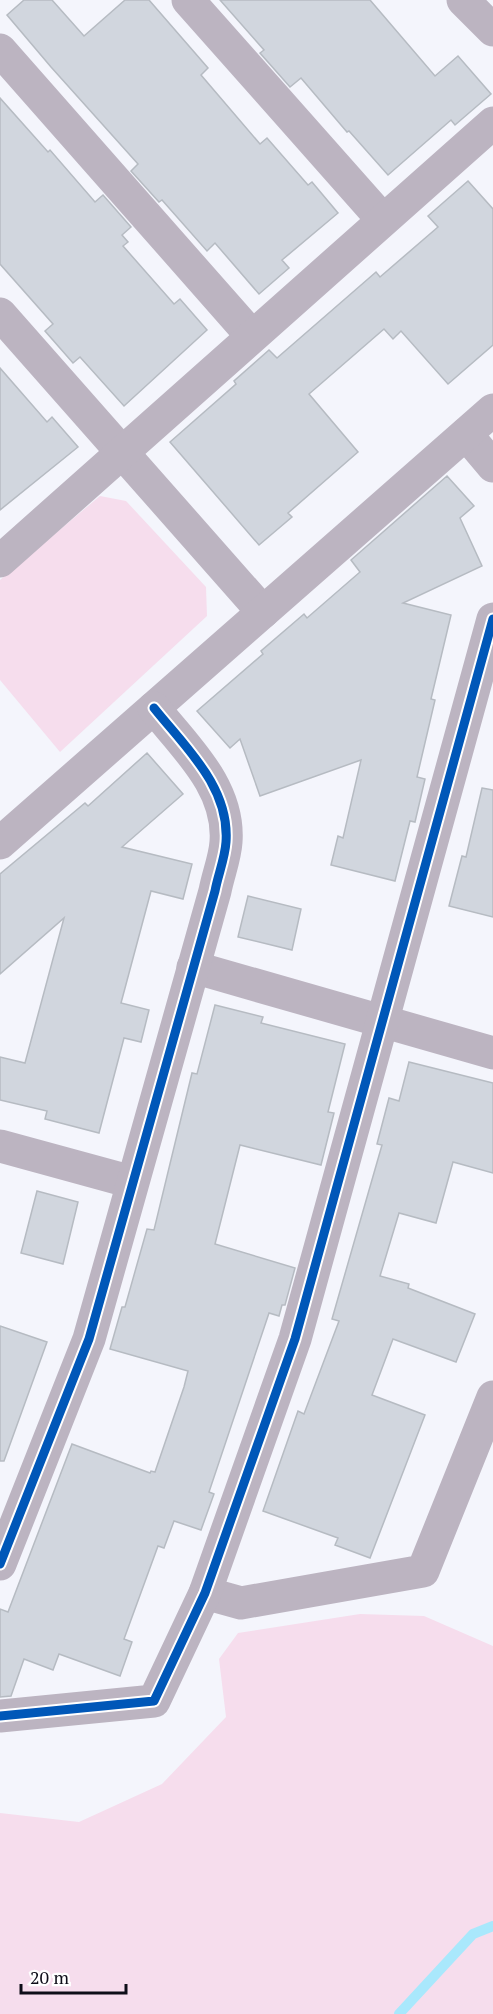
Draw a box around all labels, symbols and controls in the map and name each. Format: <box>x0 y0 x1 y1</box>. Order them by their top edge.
scale bar <box>21 1957 126 1995</box>
text: 20 m <box>30 1965 70 1989</box>

